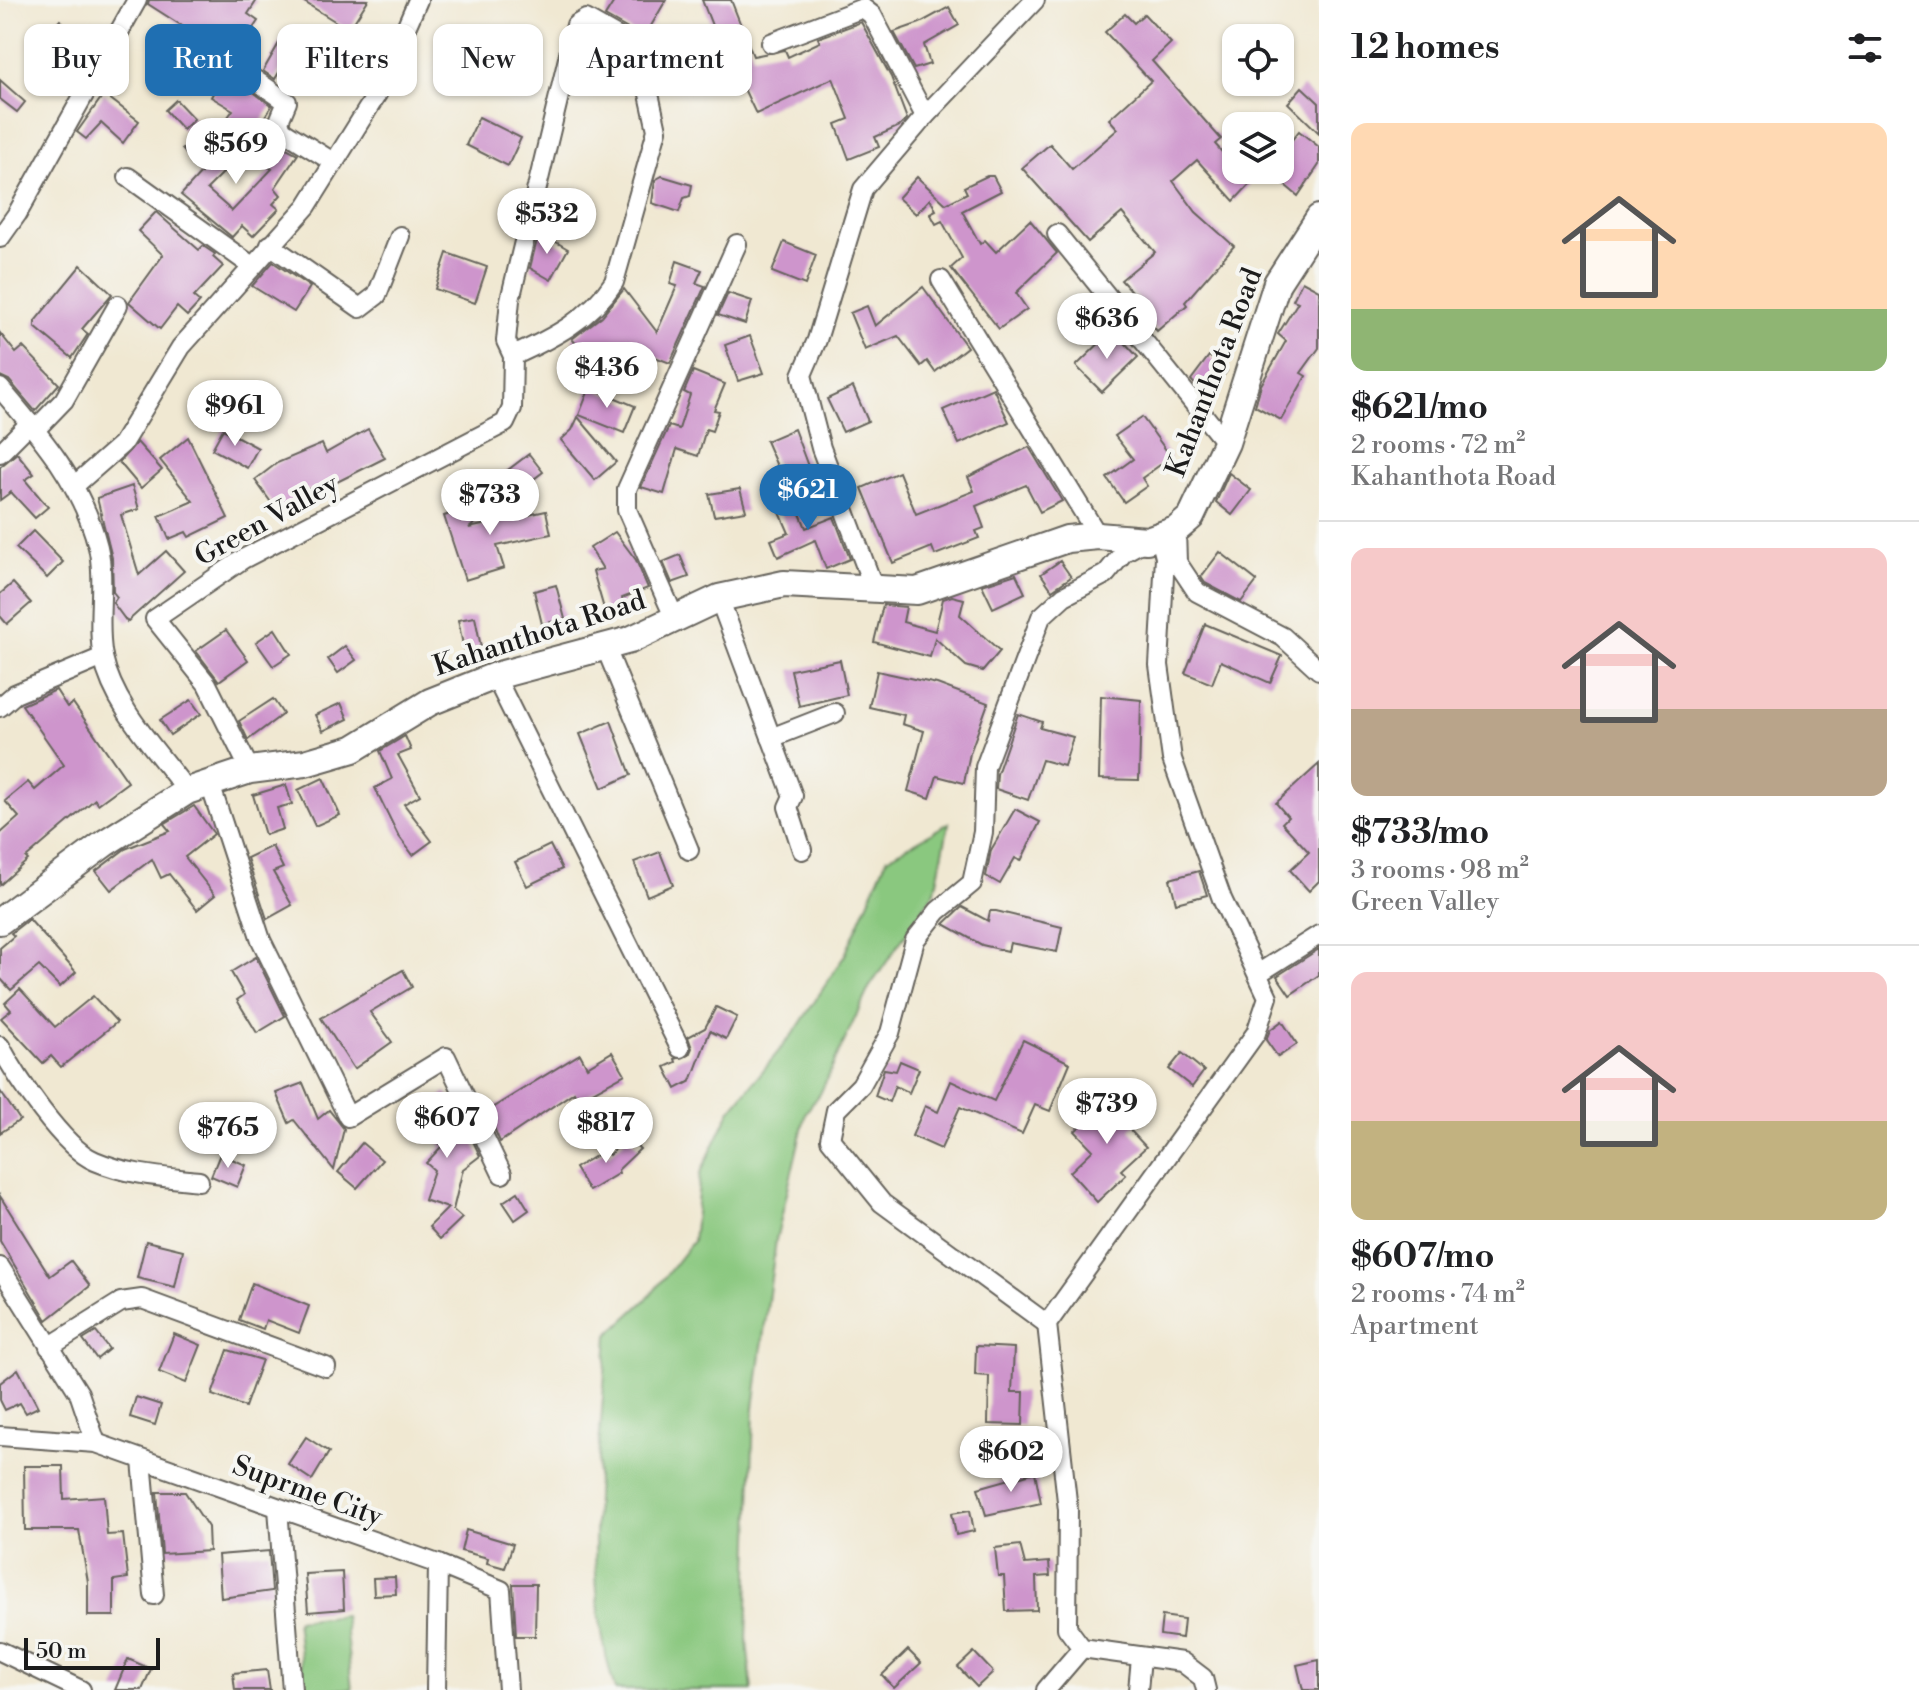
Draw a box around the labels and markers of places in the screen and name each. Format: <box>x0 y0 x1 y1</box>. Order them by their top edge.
pin: $569 <box>189 118 283 186</box>
pin: $532 <box>500 188 594 256</box>
pin: $636 <box>1060 293 1154 361</box>
pin: $436 <box>560 342 654 410</box>
pin: $961 <box>188 380 282 448</box>
pin: $621 <box>761 464 855 532</box>
pin: $733 <box>443 469 537 537</box>
pin: $739 <box>1060 1078 1154 1146</box>
pin: $607 <box>400 1092 494 1160</box>
pin: $817 <box>559 1097 653 1165</box>
pin: $765 <box>181 1102 275 1170</box>
pin: $602 <box>964 1426 1058 1494</box>

